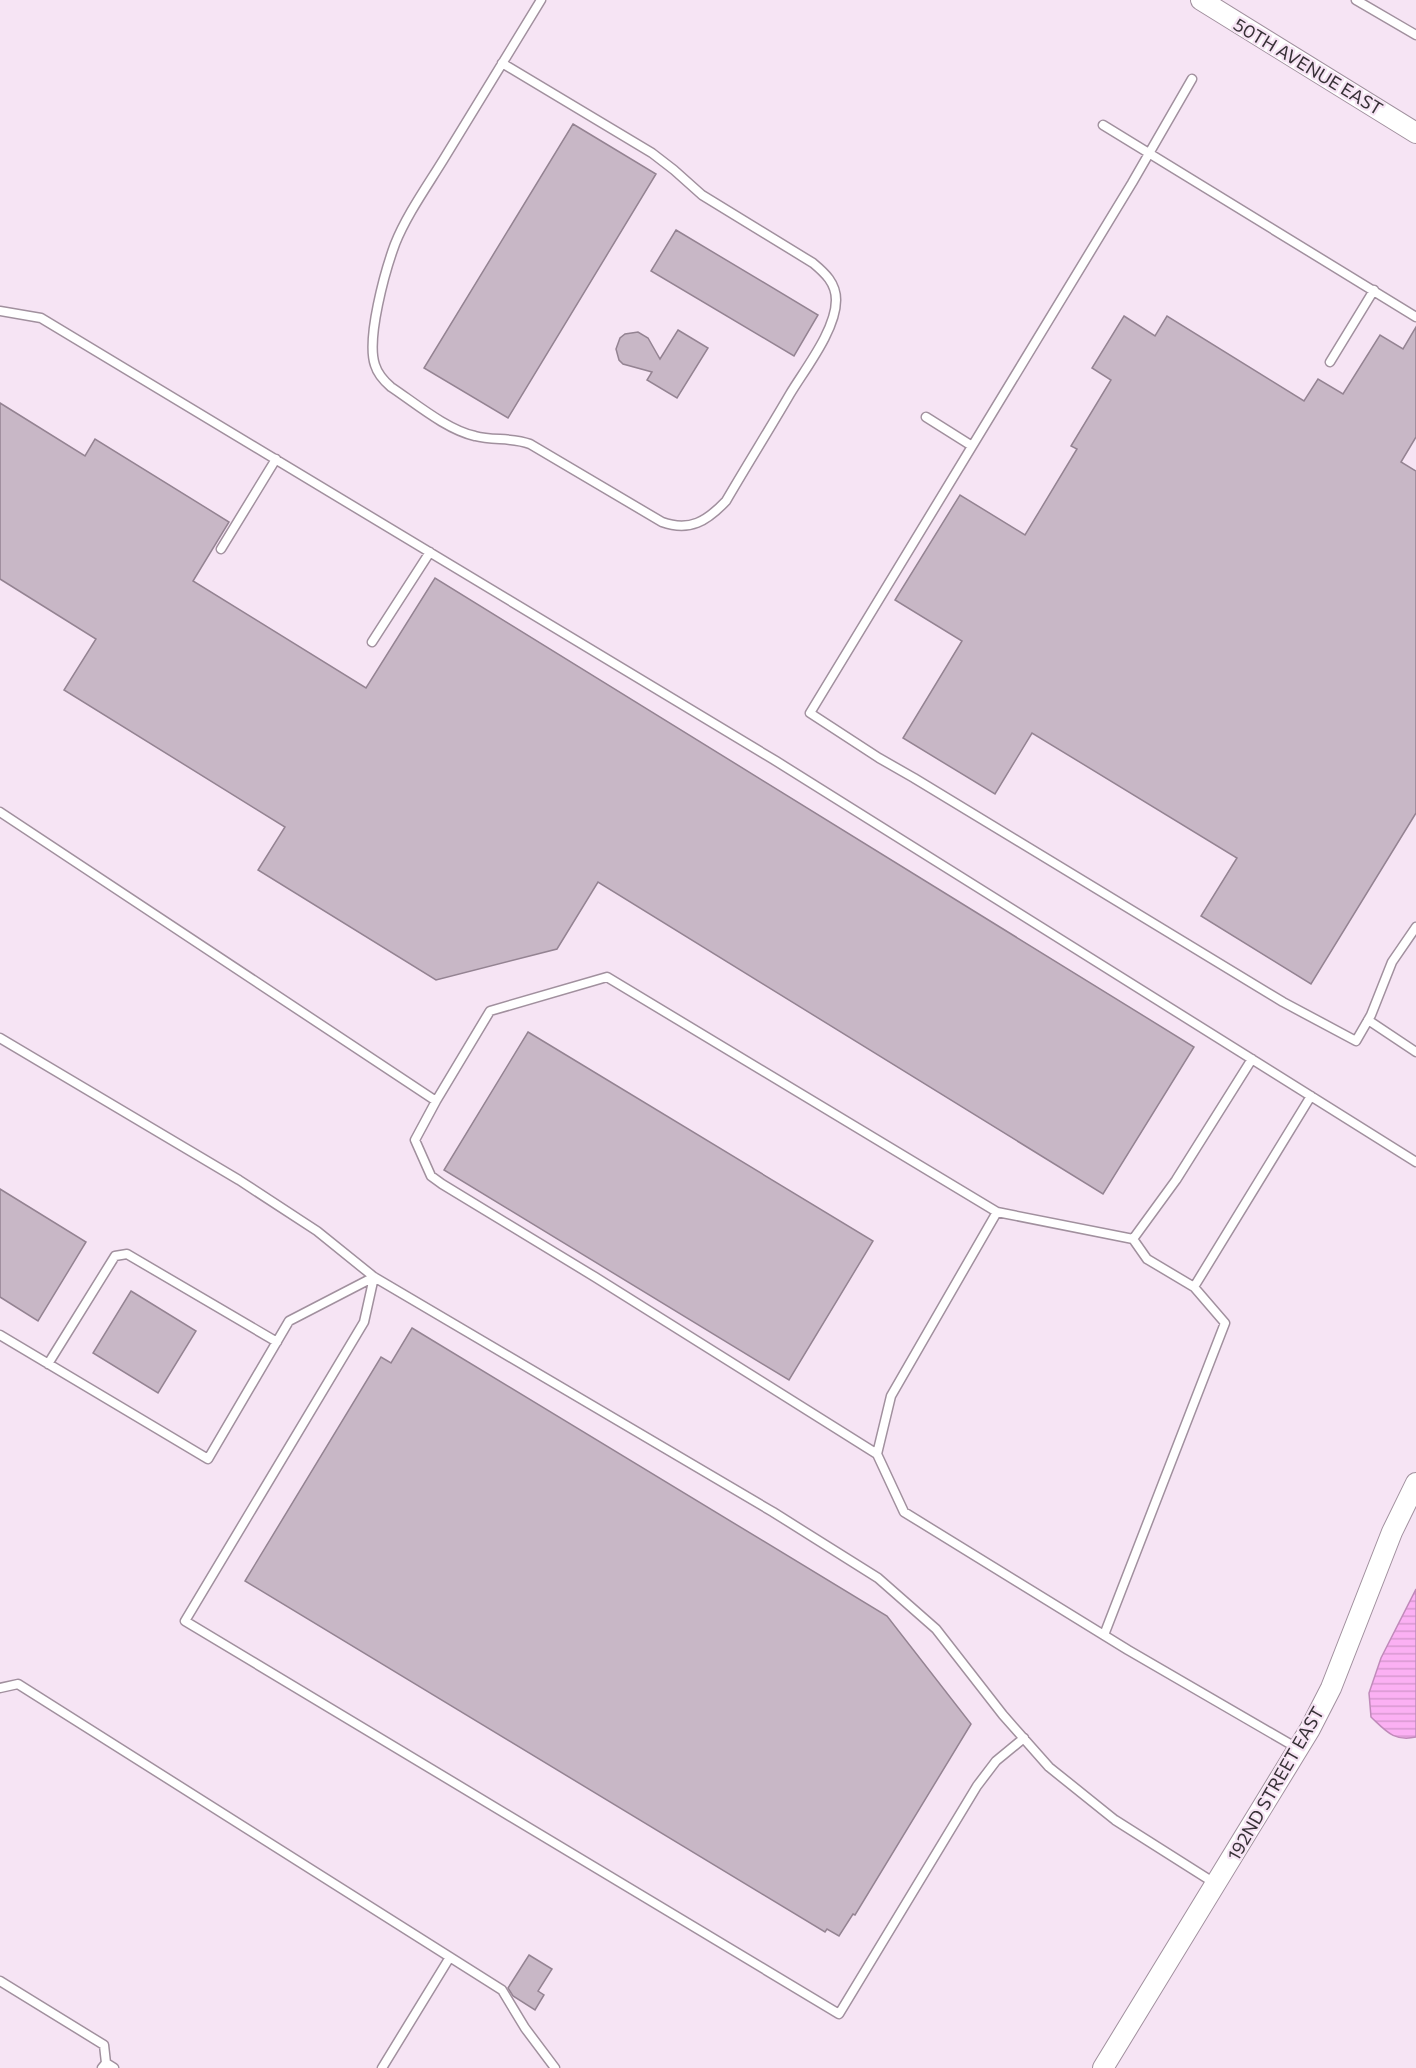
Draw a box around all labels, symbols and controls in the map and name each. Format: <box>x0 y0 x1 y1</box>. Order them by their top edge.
street label: 50TH AVENUE EAST <box>1230 13 1387 119</box>
street label: 192ND STREET EAST <box>1222 1703 1328 1864</box>

